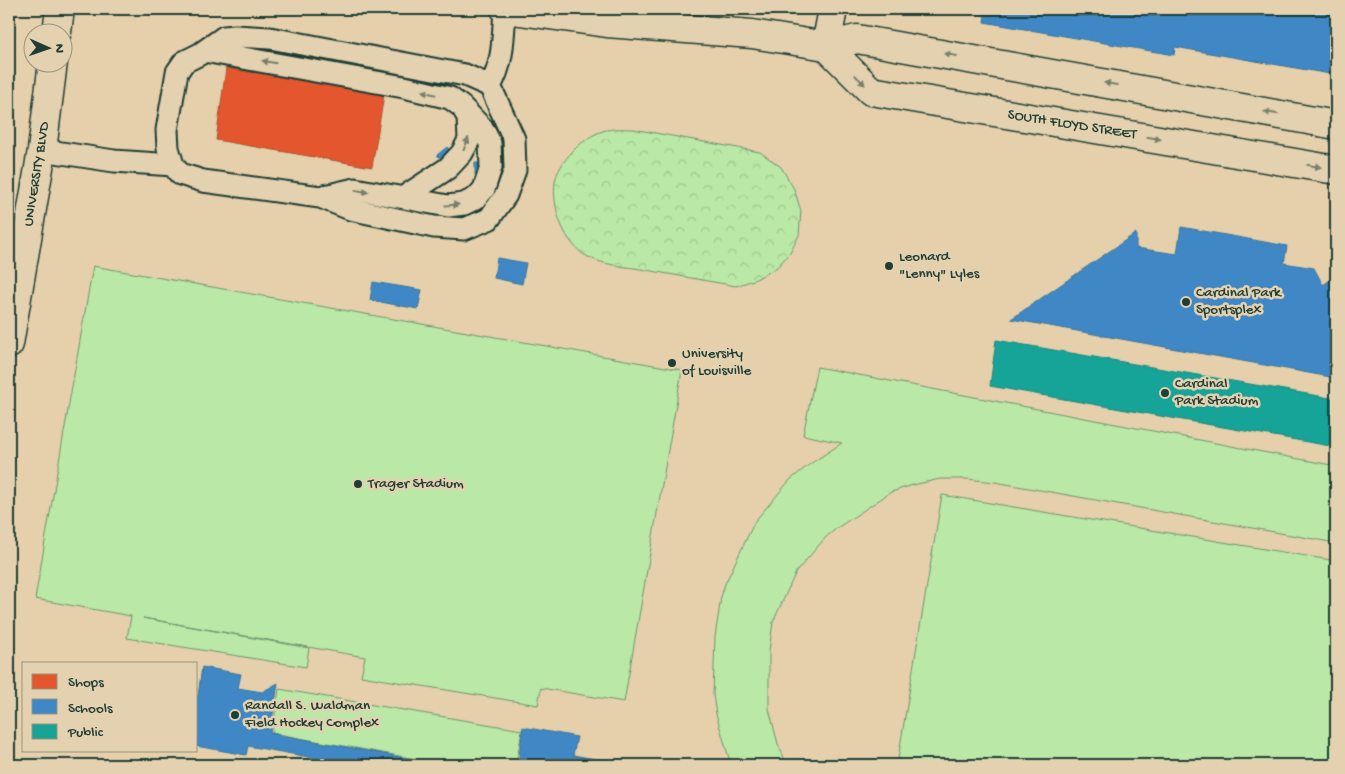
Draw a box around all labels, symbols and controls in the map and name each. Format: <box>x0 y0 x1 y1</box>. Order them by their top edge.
north arrow <box>22 22 72 72</box>
text: N <box>50 44 67 53</box>
one-way arrow <box>943 50 959 58</box>
one-way arrow <box>261 58 277 66</box>
one-way arrow <box>854 74 866 86</box>
one-way arrow <box>1104 80 1119 88</box>
one-way arrow <box>421 89 436 97</box>
street label: SOUTH FLOYD STREET <box>1006 106 1139 144</box>
one-way arrow <box>1263 109 1279 117</box>
street label: UNIVERSITY BLVD <box>20 120 54 228</box>
one-way arrow <box>1147 135 1163 143</box>
one-way arrow <box>462 136 470 151</box>
one-way arrow <box>1307 163 1323 171</box>
one-way arrow <box>354 187 370 195</box>
one-way arrow <box>444 200 460 208</box>
place label: Leonard "Lenny" Lyles <box>899 248 980 283</box>
marker: Leonard "Lenny" Lyles <box>883 260 895 272</box>
place label: Cardinal Park Sportsplex <box>1196 284 1282 319</box>
marker: Cardinal Park Sportsplex <box>1180 296 1192 308</box>
place label: University of Louisville <box>682 345 751 380</box>
marker: University of Louisville <box>666 357 678 369</box>
place label: Cardinal Park Stadium <box>1174 375 1259 410</box>
marker: Cardinal Park Stadium <box>1159 387 1171 399</box>
place label: Trager Stadium <box>367 475 464 493</box>
marker: Trager Stadium <box>352 478 364 490</box>
legend <box>22 662 198 752</box>
text: Shops <box>68 674 104 692</box>
place label: Randall S. Waldman Field Hockey Complex <box>244 697 379 732</box>
text: Schools <box>68 700 113 718</box>
marker: Randall S. Waldman Field Hockey Complex <box>229 709 241 721</box>
text: Public <box>67 724 104 742</box>

